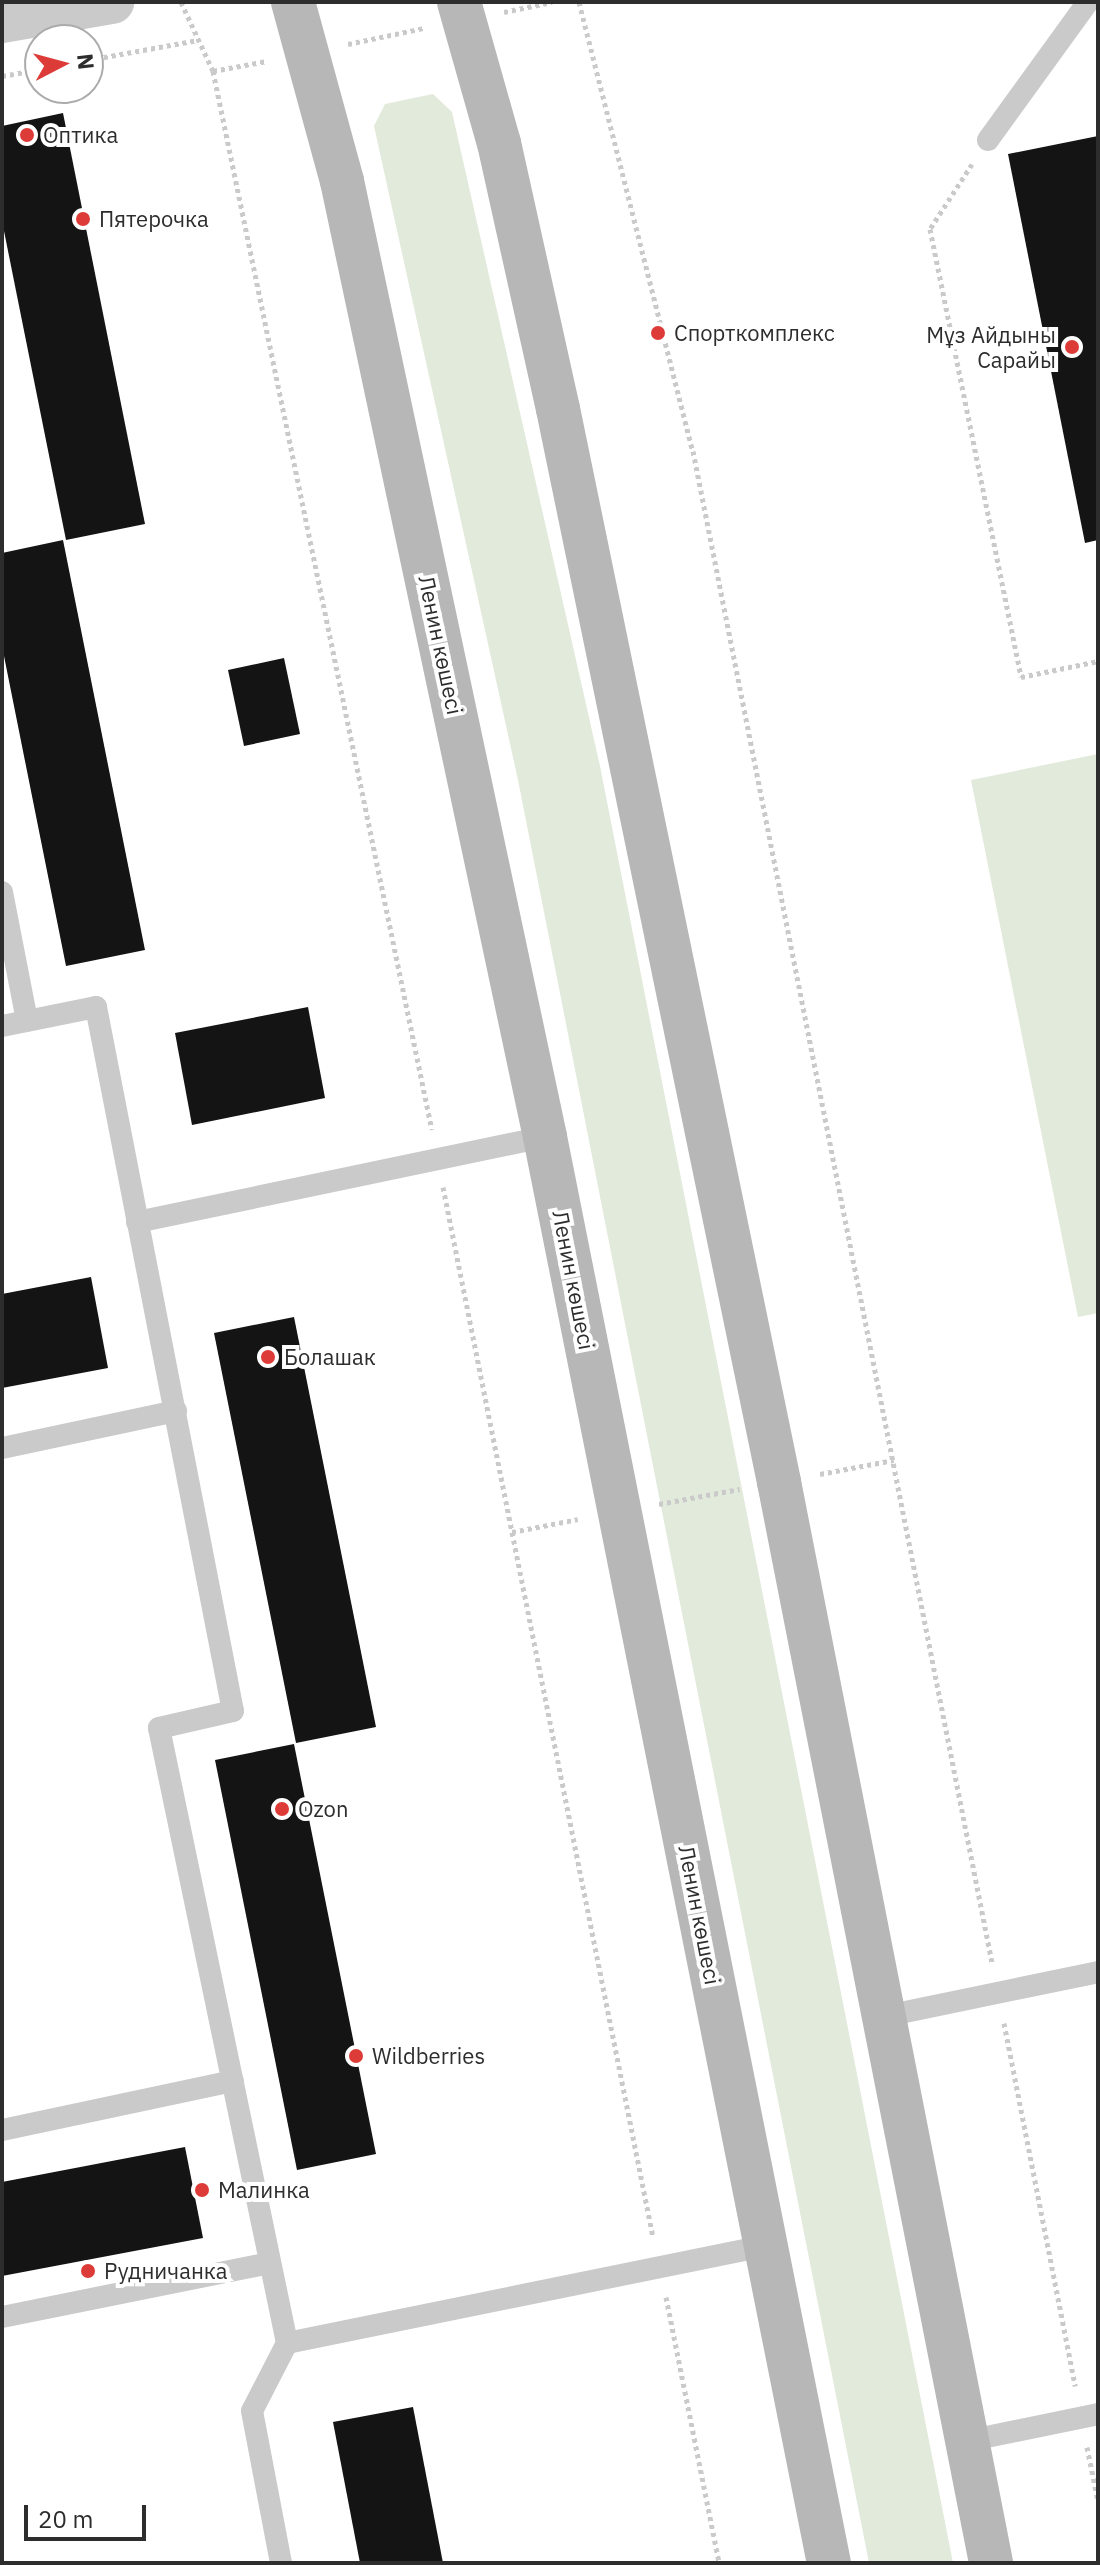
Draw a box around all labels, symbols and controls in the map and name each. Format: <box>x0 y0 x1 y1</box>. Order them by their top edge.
north arrow <box>24 24 104 104</box>
text: N <box>71 52 102 71</box>
place label: Оптика <box>43 122 118 148</box>
marker: Оптика <box>18 126 36 144</box>
place label: Пятерочка <box>99 206 209 232</box>
marker: Пятерочка <box>74 210 92 228</box>
place label: Спорткомплекс <box>674 320 835 346</box>
place label: Мұз Айдыны Сарайы <box>926 321 1056 372</box>
marker: Спорткомплекс <box>649 324 667 342</box>
marker: Мұз Айдыны Сарайы <box>1063 338 1081 356</box>
street label: Ленин көшесі <box>413 573 469 717</box>
street label: Ленин көшесі <box>548 1208 600 1352</box>
place label: Болашак <box>284 1344 376 1370</box>
marker: Болашак <box>259 1348 277 1366</box>
place label: Ozon <box>298 1796 348 1822</box>
marker: Ozon <box>273 1800 291 1818</box>
street label: Ленин көшесі <box>674 1843 726 1987</box>
place label: Wildberries <box>372 2043 485 2069</box>
marker: Wildberries <box>347 2047 365 2065</box>
place label: Малинка <box>218 2177 310 2203</box>
marker: Малинка <box>193 2181 211 2199</box>
place label: Рудничанка <box>104 2258 227 2284</box>
marker: Рудничанка <box>79 2262 97 2280</box>
scale bar <box>28 2489 150 2539</box>
text: 20 m <box>38 2503 93 2535</box>

